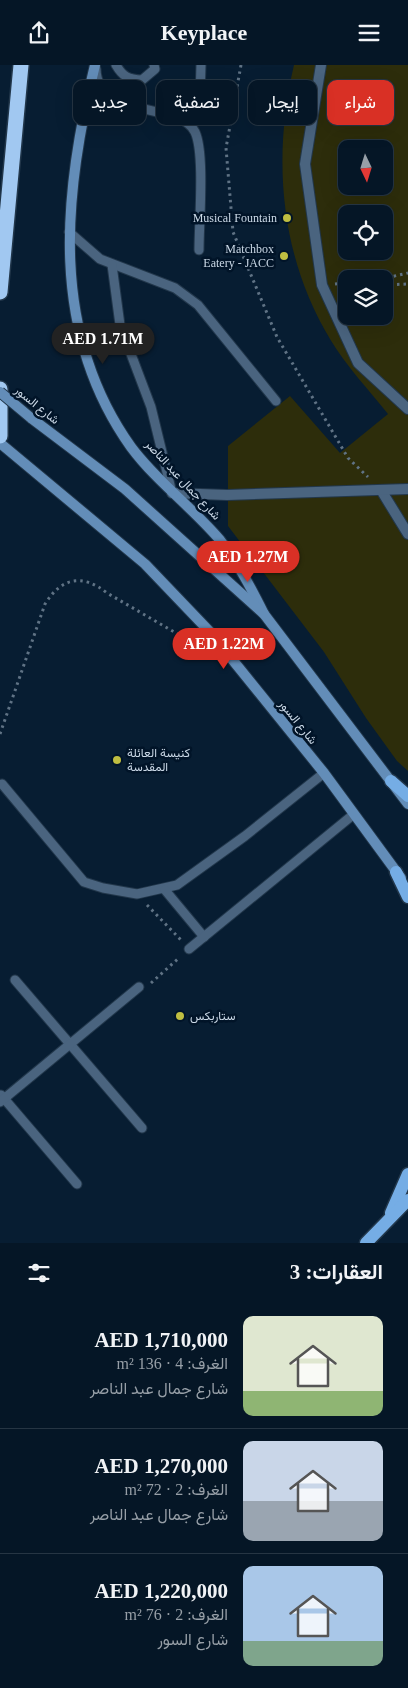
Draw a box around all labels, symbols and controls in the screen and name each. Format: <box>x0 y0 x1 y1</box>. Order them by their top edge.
icon: share <box>25 19 53 47</box>
icon: menu <box>355 19 383 47</box>
text: Keyplace <box>161 20 247 45</box>
chip: جديد <box>73 80 146 125</box>
chip: تصفية <box>156 80 238 125</box>
chip: إيجار <box>248 80 317 125</box>
chip: شراء <box>327 80 394 125</box>
north arrow <box>338 140 392 195</box>
map controls <box>338 140 393 325</box>
button: locate <box>338 205 393 260</box>
place label: Musical Fountain <box>193 211 277 225</box>
marker: Musical Fountain <box>281 212 293 224</box>
place label: Matchbox Eatery - JACC <box>203 242 274 270</box>
marker: Matchbox Eatery - JACC <box>278 250 290 262</box>
button: layers <box>338 270 393 325</box>
pin: AED 1.71M <box>46 323 160 365</box>
text: AED 1.71M <box>63 330 143 347</box>
street label: شارع السور <box>10 382 62 429</box>
street label: شارع جمال عبد الناصر <box>140 437 224 524</box>
pin: AED 1.27M <box>191 541 305 583</box>
text: AED 1.27M <box>208 548 288 565</box>
pin: AED 1.22M <box>167 627 281 670</box>
text: AED 1.22M <box>184 635 264 652</box>
street label: شارع السور <box>274 696 320 748</box>
place label: كنيسة العائلة المقدسة <box>127 746 190 774</box>
marker: كنيسة العائلة المقدسة <box>111 754 123 766</box>
place label: ستاربكس <box>190 1009 236 1024</box>
marker: ستاربكس <box>174 1010 186 1022</box>
icon: filters <box>25 1259 53 1287</box>
text: العقارات: 3 <box>290 1260 383 1284</box>
text: AED 1,710,000 <box>94 1328 228 1352</box>
icon: home <box>283 1336 343 1396</box>
text: الغرف: 4 · 136 m² <box>117 1355 228 1372</box>
text: شارع جمال عبد الناصر <box>90 1380 228 1397</box>
text: AED 1,270,000 <box>94 1454 228 1478</box>
icon: home <box>283 1461 343 1521</box>
text: الغرف: 2 · 72 m² <box>125 1481 228 1498</box>
text: شارع جمال عبد الناصر <box>90 1506 228 1523</box>
text: AED 1,220,000 <box>94 1579 228 1603</box>
icon: home <box>283 1586 343 1646</box>
text: الغرف: 2 · 76 m² <box>125 1606 228 1623</box>
text: شارع السور <box>157 1631 228 1648</box>

